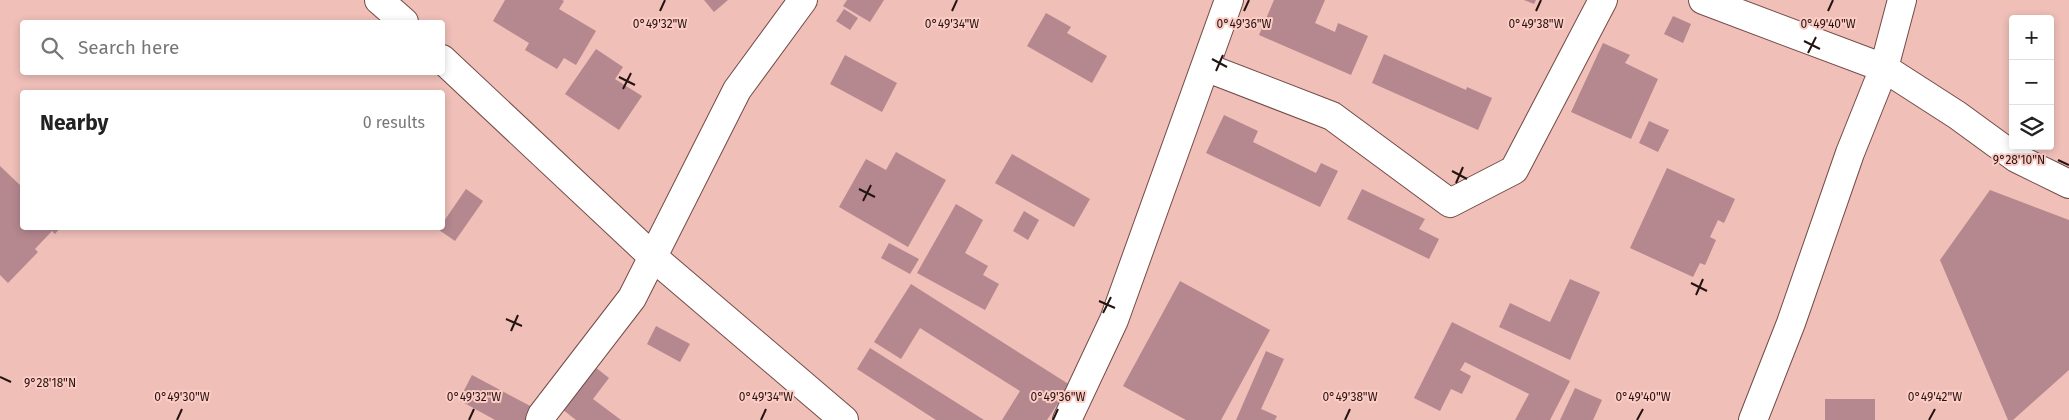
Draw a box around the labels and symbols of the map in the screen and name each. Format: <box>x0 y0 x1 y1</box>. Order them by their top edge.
text: 0°49'32"W <box>633 17 687 31</box>
text: 0°49'34"W <box>925 17 979 31</box>
text: 0°49'36"W <box>1217 17 1272 31</box>
text: 0°49'38"W <box>1508 17 1564 31</box>
text: 0°49'40"W <box>1800 17 1856 31</box>
text: 9°28'10"N <box>1993 153 2045 167</box>
text: 9°28'18"N <box>24 376 76 390</box>
text: 0°49'30"W <box>154 390 210 404</box>
text: 0°49'32"W <box>447 390 501 404</box>
text: 0°49'34"W <box>739 390 793 404</box>
text: 0°49'36"W <box>1031 390 1086 404</box>
text: 0°49'38"W <box>1322 390 1378 404</box>
text: 0°49'40"W <box>1615 390 1671 404</box>
text: 0°49'42"W <box>1908 390 1962 404</box>

